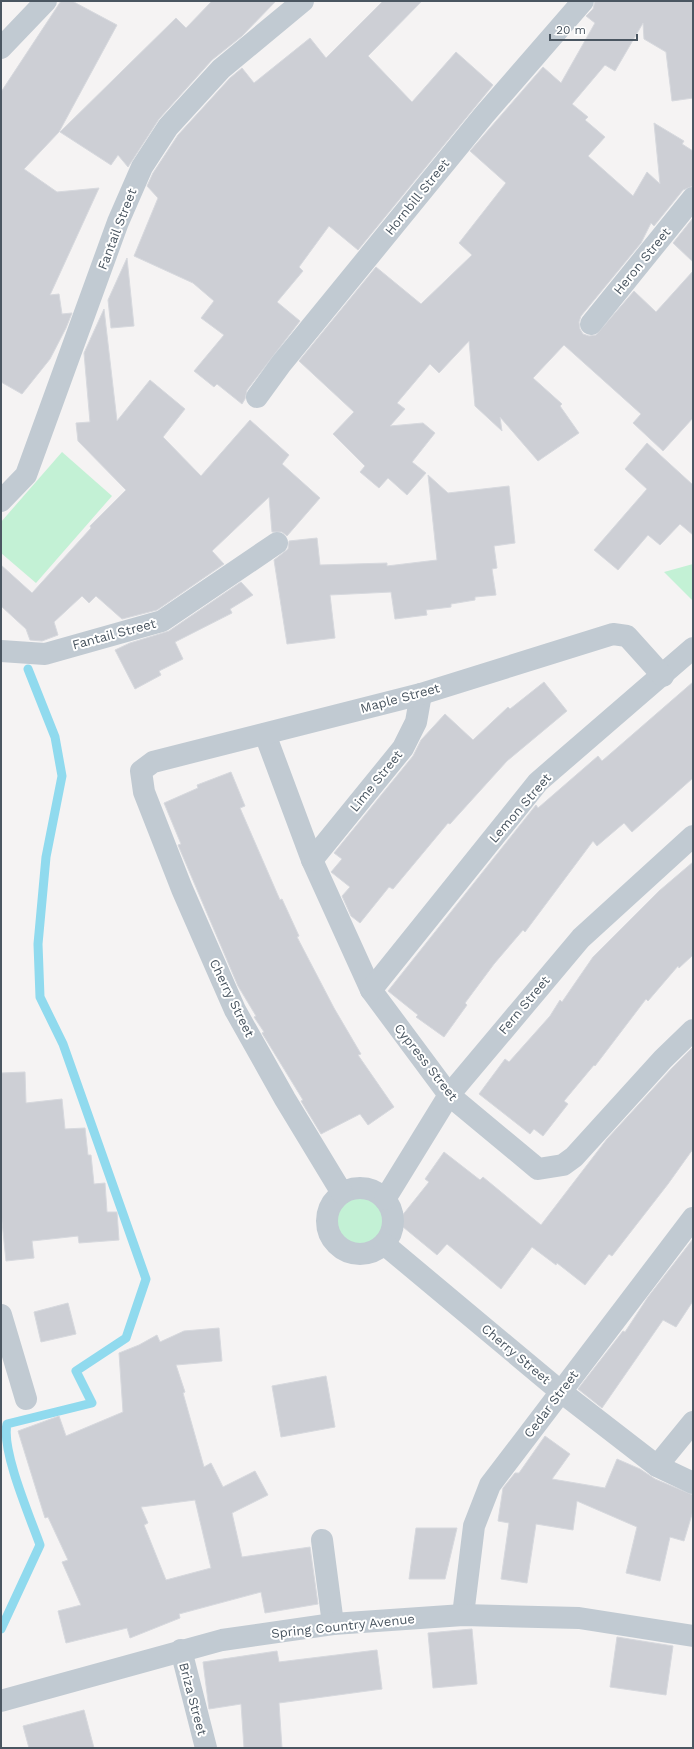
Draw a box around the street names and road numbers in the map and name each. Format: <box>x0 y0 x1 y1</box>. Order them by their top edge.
street label: Hornbill Street <box>382 156 453 238</box>
street label: Fantail Street <box>95 186 140 272</box>
street label: Heron Street <box>611 224 674 297</box>
street label: Fantail Street <box>71 615 158 652</box>
street label: Maple Street <box>359 680 442 716</box>
street label: Lime Street <box>347 747 406 815</box>
street label: Lemon Street <box>486 770 555 846</box>
street label: Cherry Street <box>207 956 258 1040</box>
street label: Fern Street <box>495 972 553 1037</box>
street label: Cypress Street <box>391 1020 461 1104</box>
street label: Cherry Street <box>479 1321 554 1387</box>
street label: Cedar Street <box>521 1367 582 1441</box>
street label: Spring Country Avenue <box>270 1611 416 1641</box>
street label: Briza Street <box>176 1661 210 1738</box>

